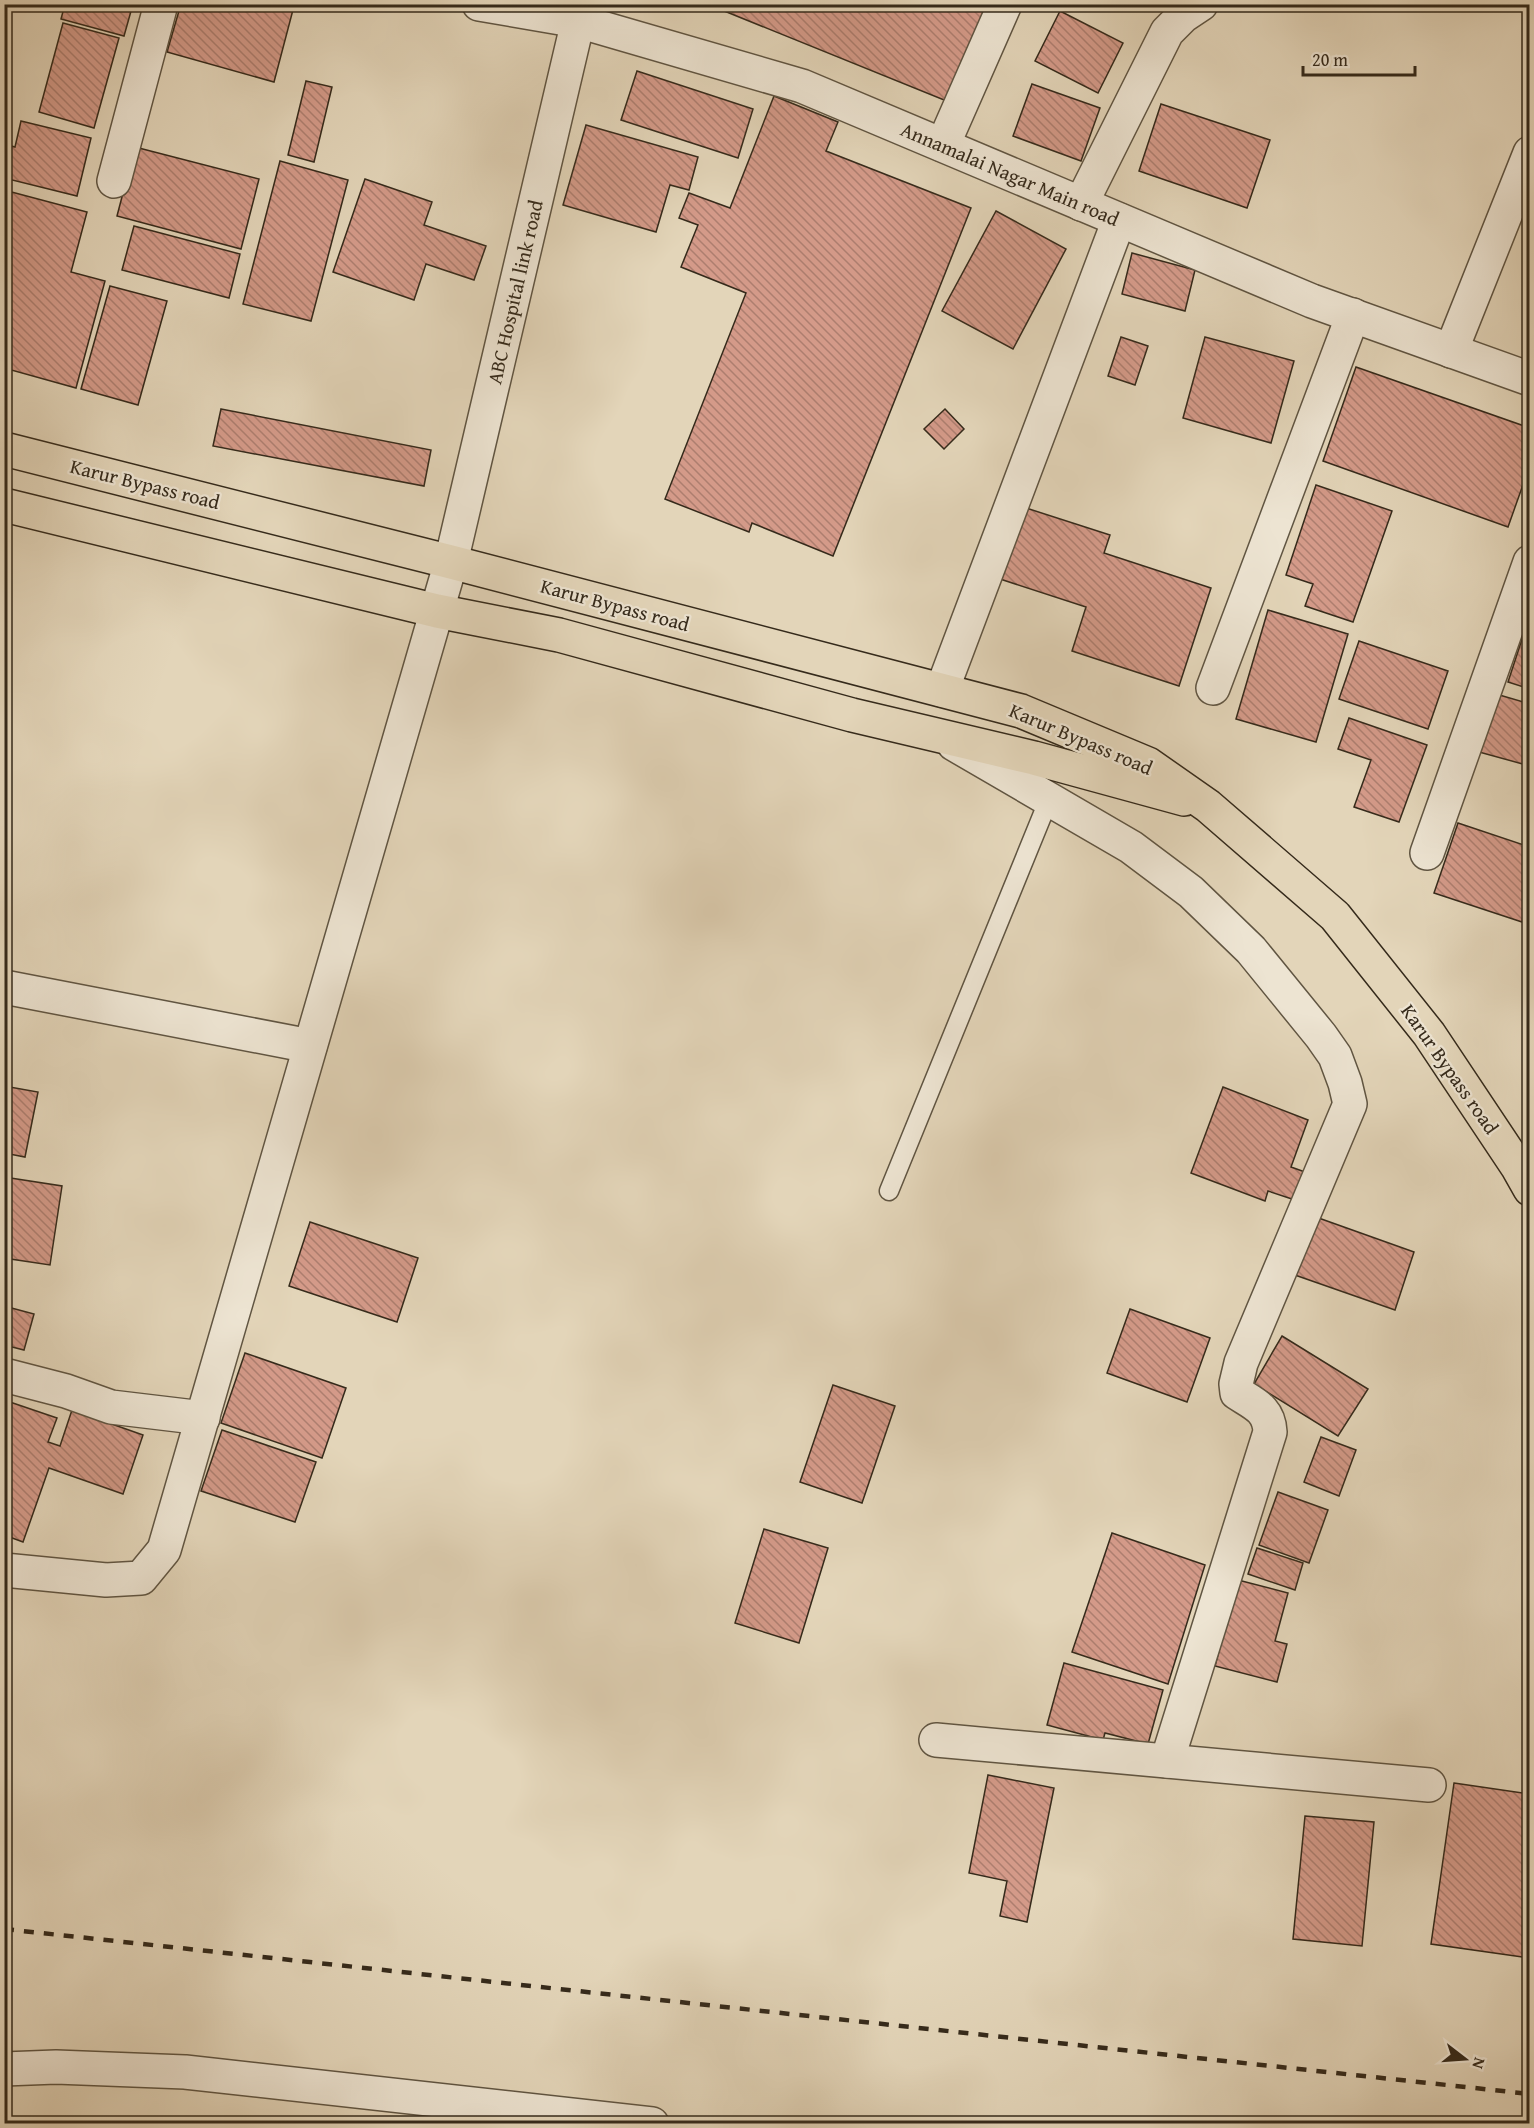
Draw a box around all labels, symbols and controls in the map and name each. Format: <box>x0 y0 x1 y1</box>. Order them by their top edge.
scale bar <box>1303 39 1416 77</box>
text: 20 m <box>1312 46 1348 73</box>
street label: Annamalai Nagar Main road <box>896 114 1124 233</box>
street label: ABC Hospital link road <box>479 197 550 387</box>
street label: Karur Bypass road <box>67 451 223 516</box>
street label: Karur Bypass road <box>537 571 693 638</box>
street label: Karur Bypass road <box>1005 695 1158 782</box>
street label: Karur Bypass road <box>1395 998 1506 1140</box>
north arrow <box>1435 2029 1495 2089</box>
text: N <box>1466 2055 1492 2072</box>

